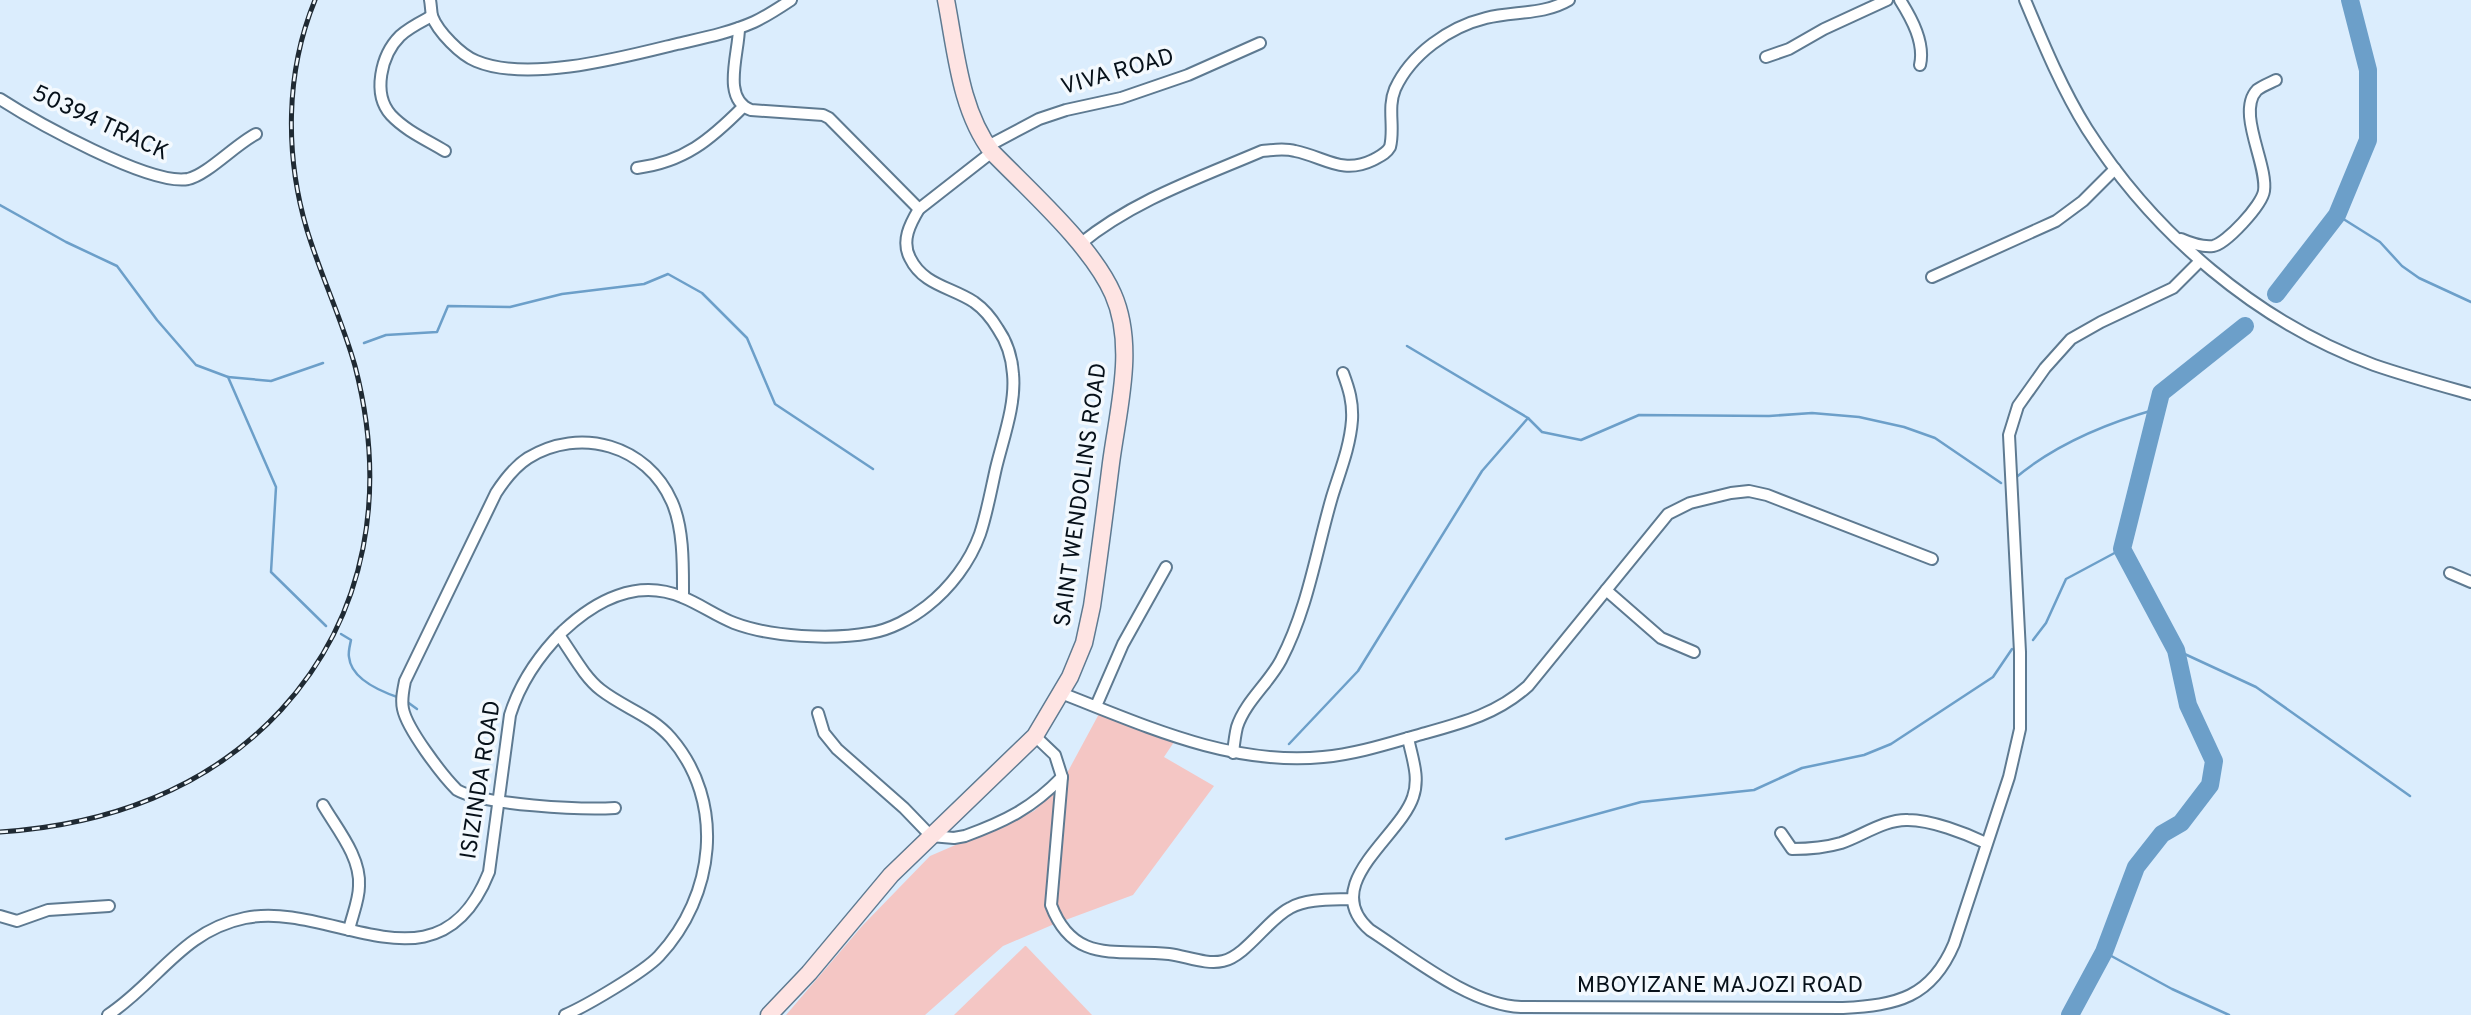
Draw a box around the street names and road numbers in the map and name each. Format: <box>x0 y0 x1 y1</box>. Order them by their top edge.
street label: VIVA ROAD <box>1058 43 1178 103</box>
street label: 50394 TRACK <box>27 80 173 168</box>
street label: SAINT WENDOLINS ROAD <box>1049 361 1115 629</box>
street label: ISIZINDA ROAD <box>455 699 509 861</box>
street label: MBOYIZANE MAJOZI ROAD <box>1577 972 1863 1001</box>

